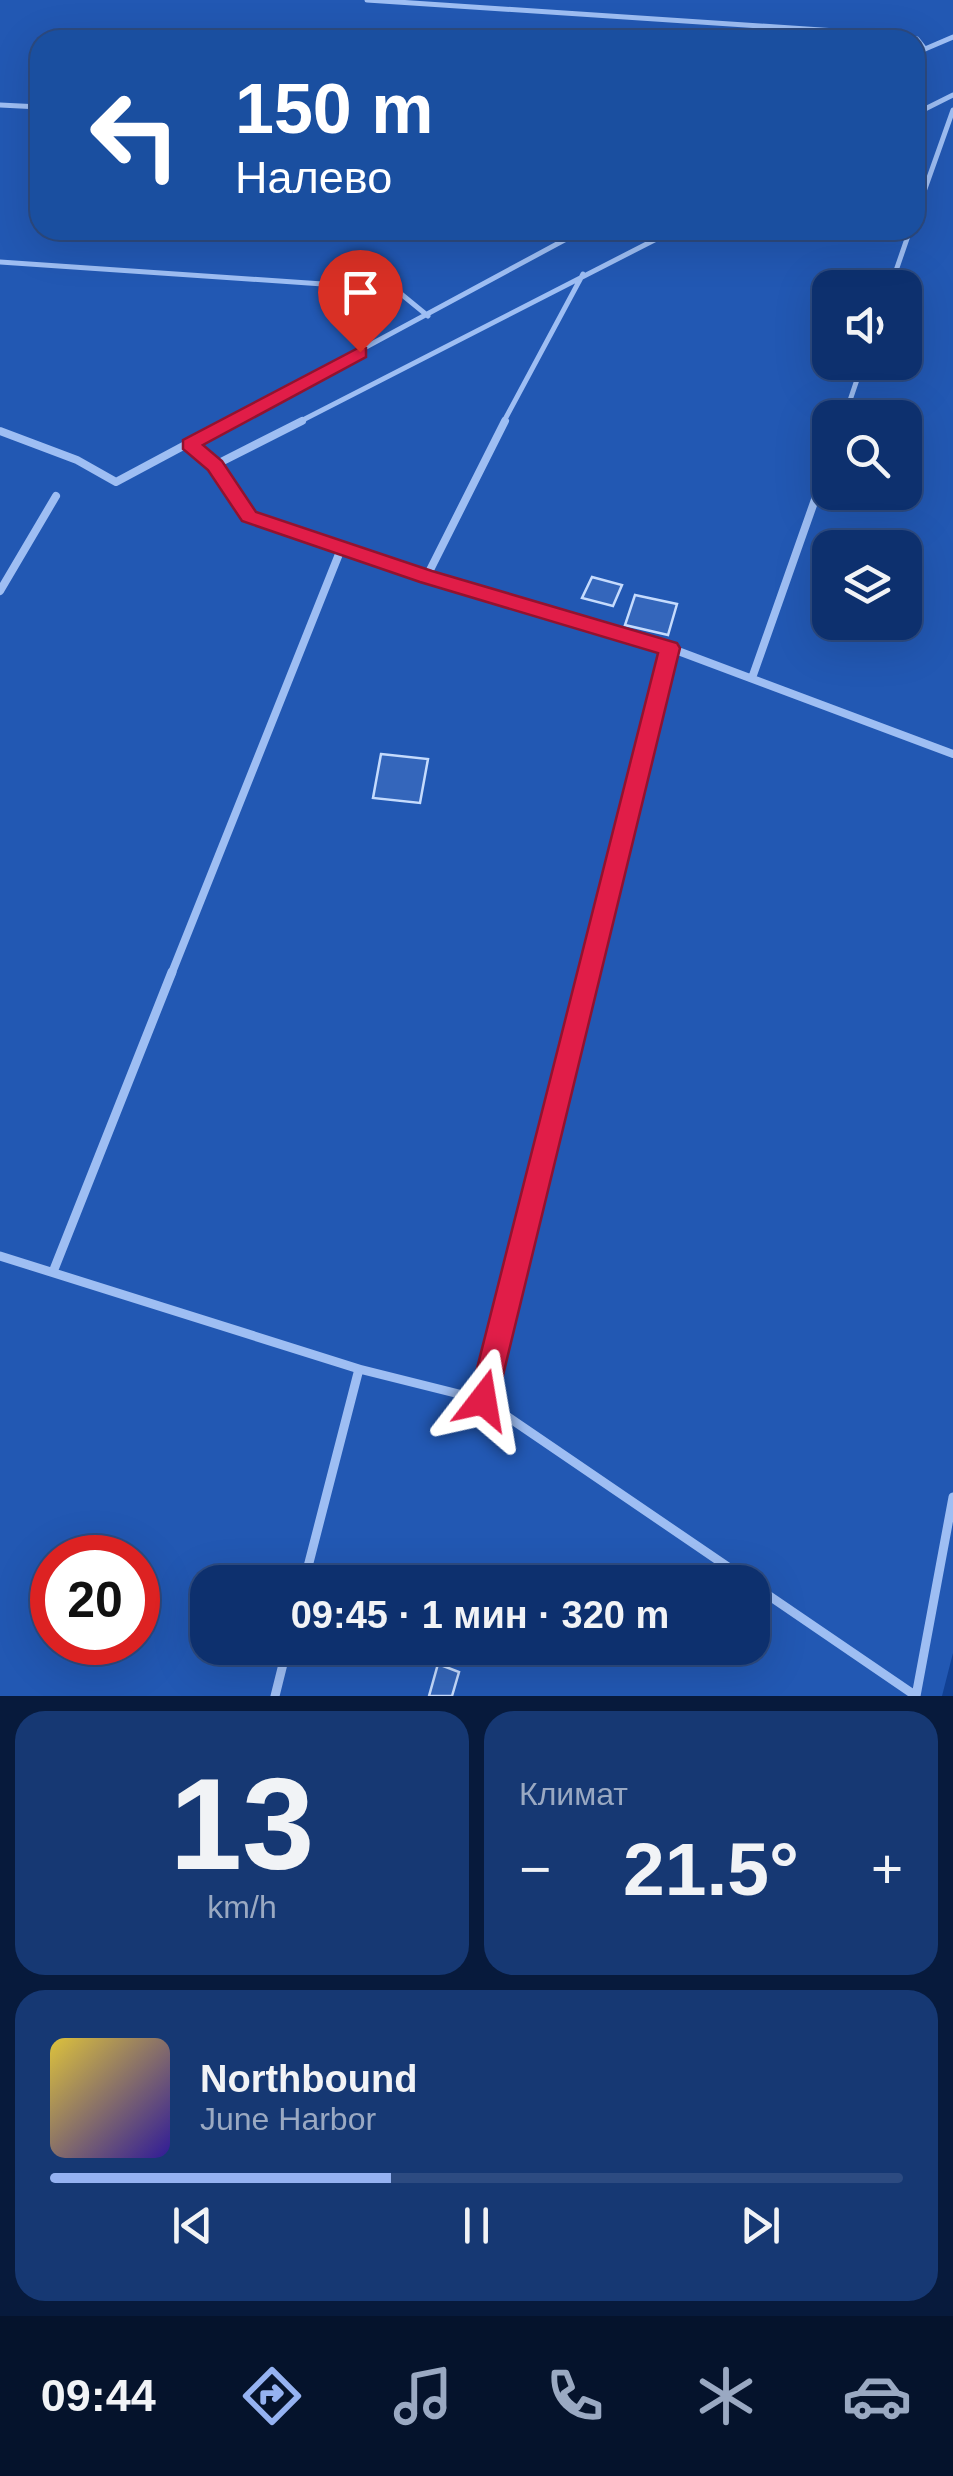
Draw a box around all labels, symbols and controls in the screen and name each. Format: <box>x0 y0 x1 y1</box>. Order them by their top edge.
icon: left <box>70 70 200 200</box>
text: 150 m <box>235 70 433 148</box>
text: Налево <box>235 152 392 203</box>
pin <box>318 250 403 353</box>
icon: arrive <box>333 265 388 320</box>
map controls <box>812 270 922 640</box>
button: sound <box>812 270 922 380</box>
button: search <box>812 400 922 510</box>
button: layers <box>812 530 922 640</box>
position arrow <box>431 1348 535 1452</box>
speed limit sign: 20 <box>30 1535 160 1665</box>
text: 09:45 · 1 мин · 320 m <box>291 1594 669 1636</box>
text: 13 <box>170 1751 314 1897</box>
text: Климат <box>519 1776 628 1812</box>
text: 21.5° <box>623 1827 799 1911</box>
text: − <box>519 1838 551 1900</box>
text: + <box>871 1838 903 1900</box>
text: km/h <box>207 1889 277 1925</box>
text: Northbound <box>200 2058 417 2100</box>
text: June Harbor <box>200 2101 376 2137</box>
icon: previous <box>165 2198 220 2253</box>
icon: pause <box>449 2198 504 2253</box>
icon: next <box>733 2198 788 2253</box>
icon: directions <box>237 2361 307 2431</box>
icon: music <box>388 2361 458 2431</box>
icon: phone <box>540 2361 610 2431</box>
icon: climate <box>691 2361 761 2431</box>
icon: car <box>842 2361 912 2431</box>
text: 09:44 <box>41 2370 156 2421</box>

